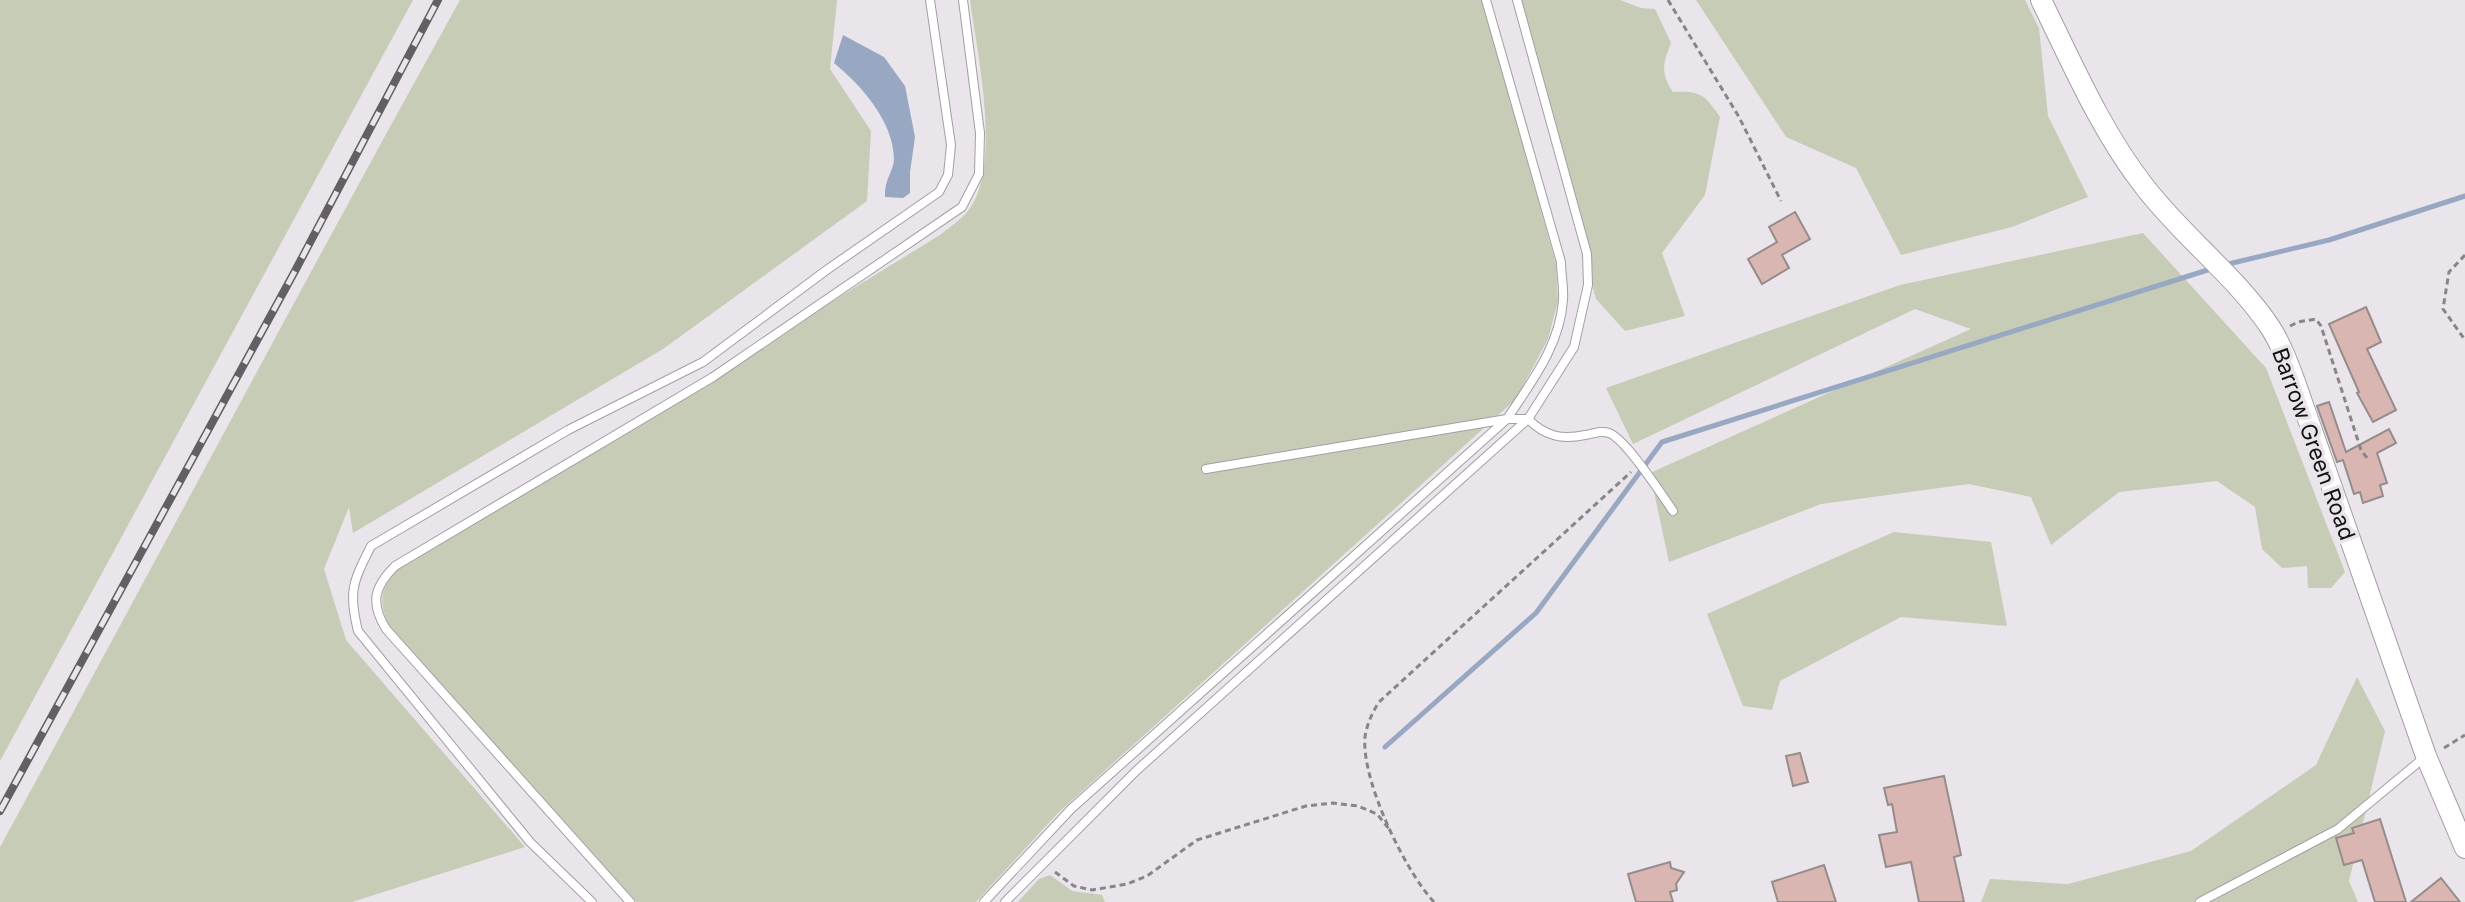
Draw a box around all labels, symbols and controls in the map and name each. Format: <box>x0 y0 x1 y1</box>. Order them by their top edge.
street label: Barrow Green Road <box>2267 344 2361 544</box>

